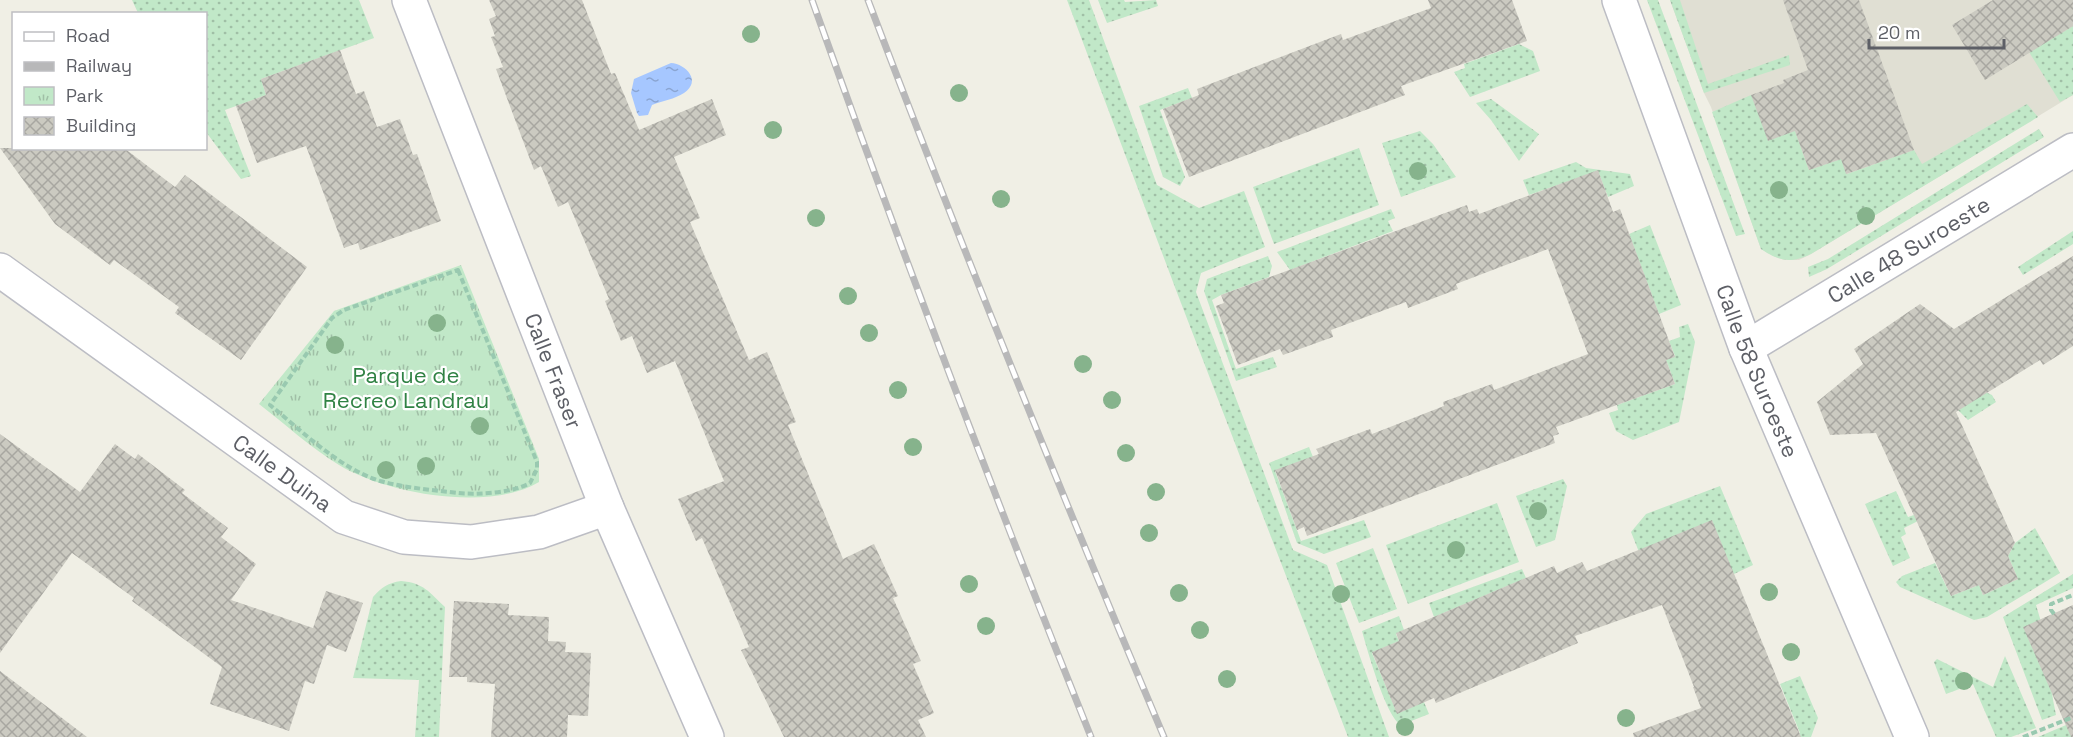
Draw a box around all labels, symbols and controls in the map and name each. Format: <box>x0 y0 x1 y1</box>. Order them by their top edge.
legend <box>12 12 207 150</box>
scale bar <box>1869 12 2004 50</box>
text: 20 m <box>1878 21 1921 44</box>
text: Road <box>66 24 110 47</box>
text: Railway <box>66 54 132 77</box>
text: Park <box>66 84 104 107</box>
text: Building <box>66 114 136 137</box>
street label: Calle 48 Suroeste <box>1822 190 1995 309</box>
street label: Calle 58 Suroeste <box>1710 281 1805 462</box>
street label: Calle Fraser <box>518 309 589 433</box>
park label: Parque de Recreo Landrau <box>323 361 489 414</box>
street label: Calle Duina <box>227 428 338 518</box>

